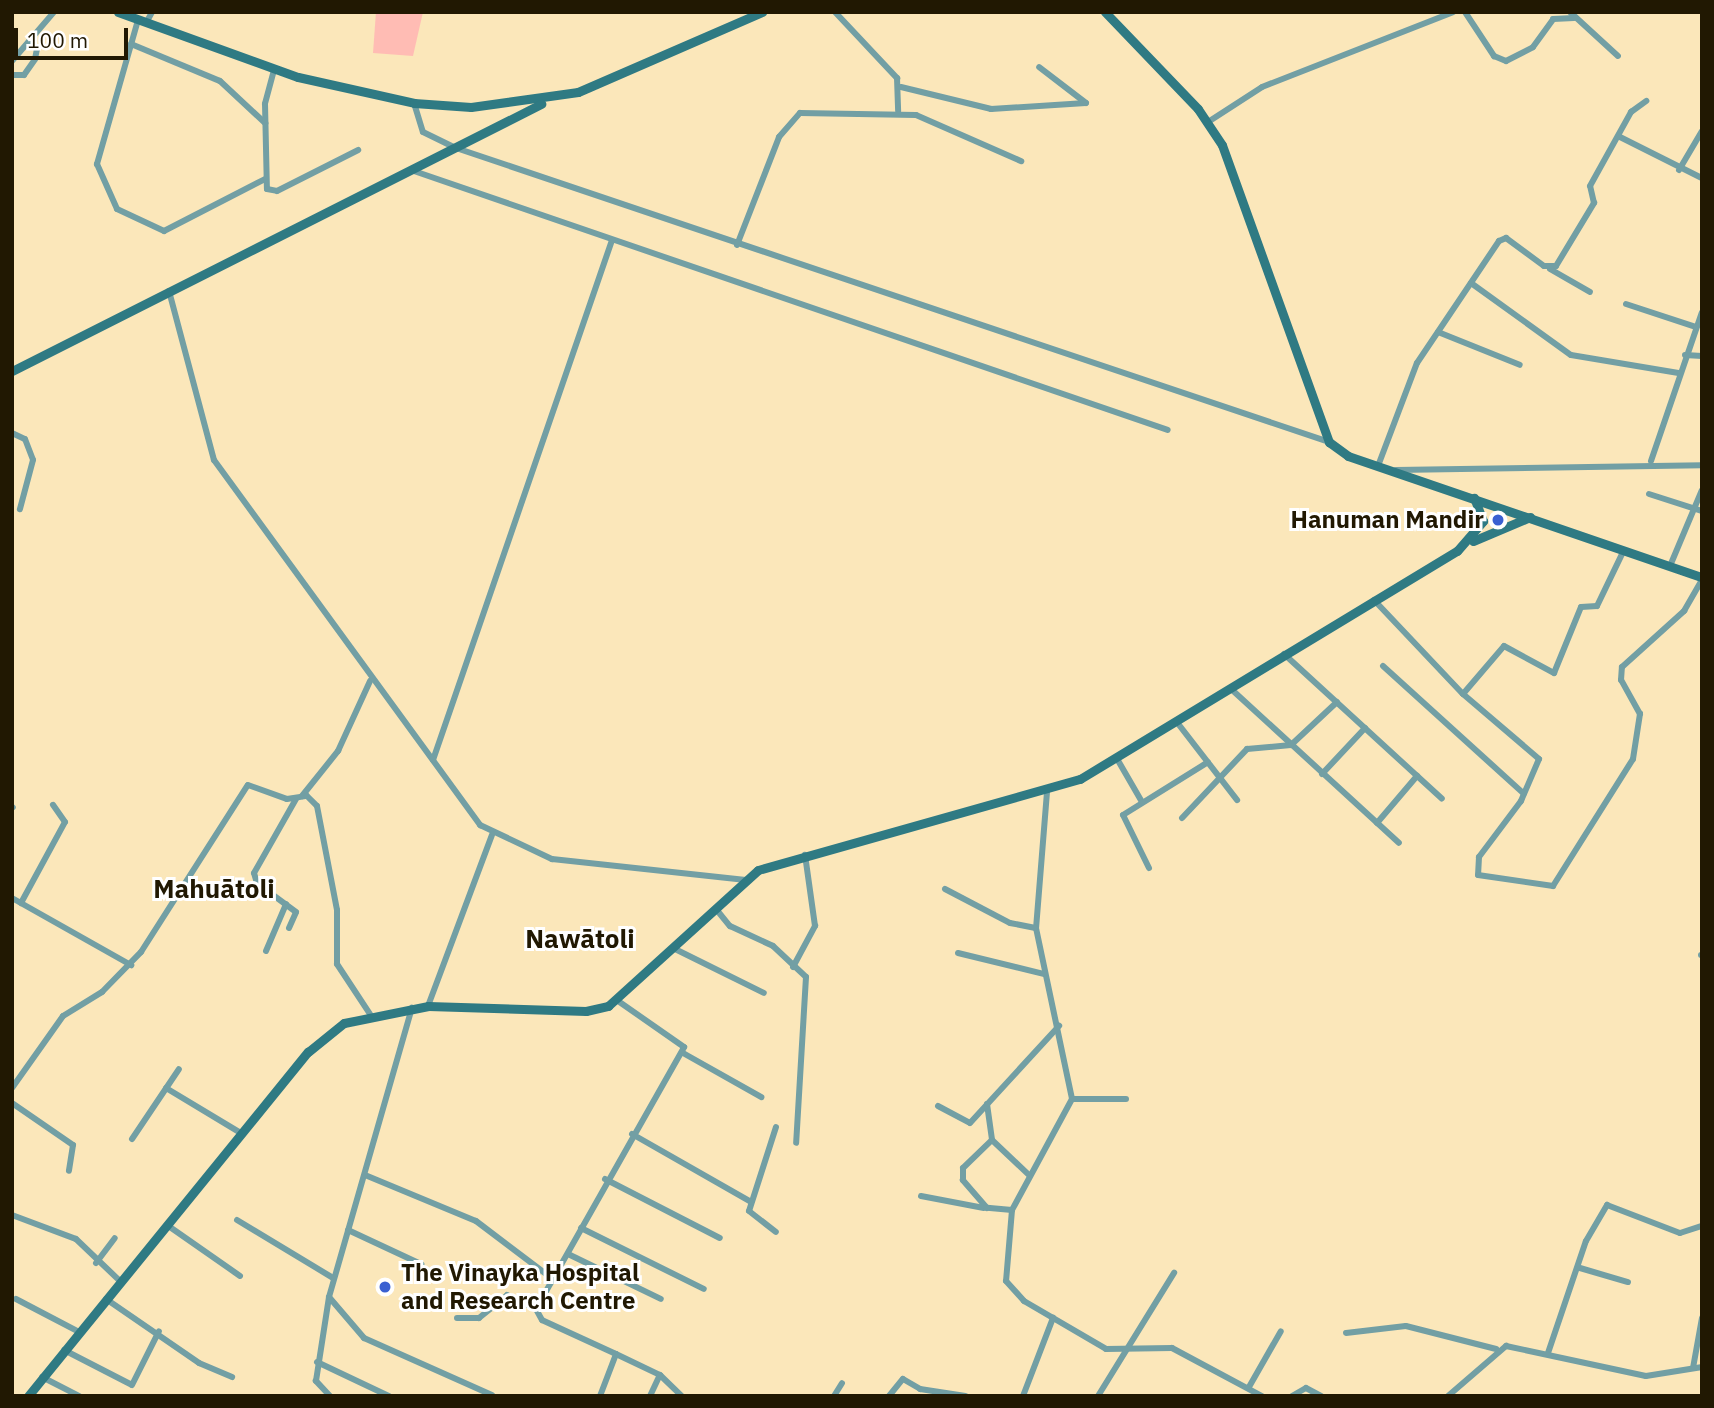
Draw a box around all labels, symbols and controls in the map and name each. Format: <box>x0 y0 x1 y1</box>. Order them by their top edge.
scale bar <box>18 14 131 58</box>
text: 100 m <box>27 26 88 54</box>
place label: Hanuman Mandir <box>1291 506 1484 534</box>
marker: Hanuman Mandir <box>1490 512 1506 528</box>
district label: Mahuātoli <box>153 873 275 905</box>
district label: Nawātoli <box>525 923 635 955</box>
place label: The Vinayka Hospital and Research Centre <box>401 1259 639 1315</box>
marker: The Vinayka Hospital and Research Centre <box>375 1277 395 1297</box>

